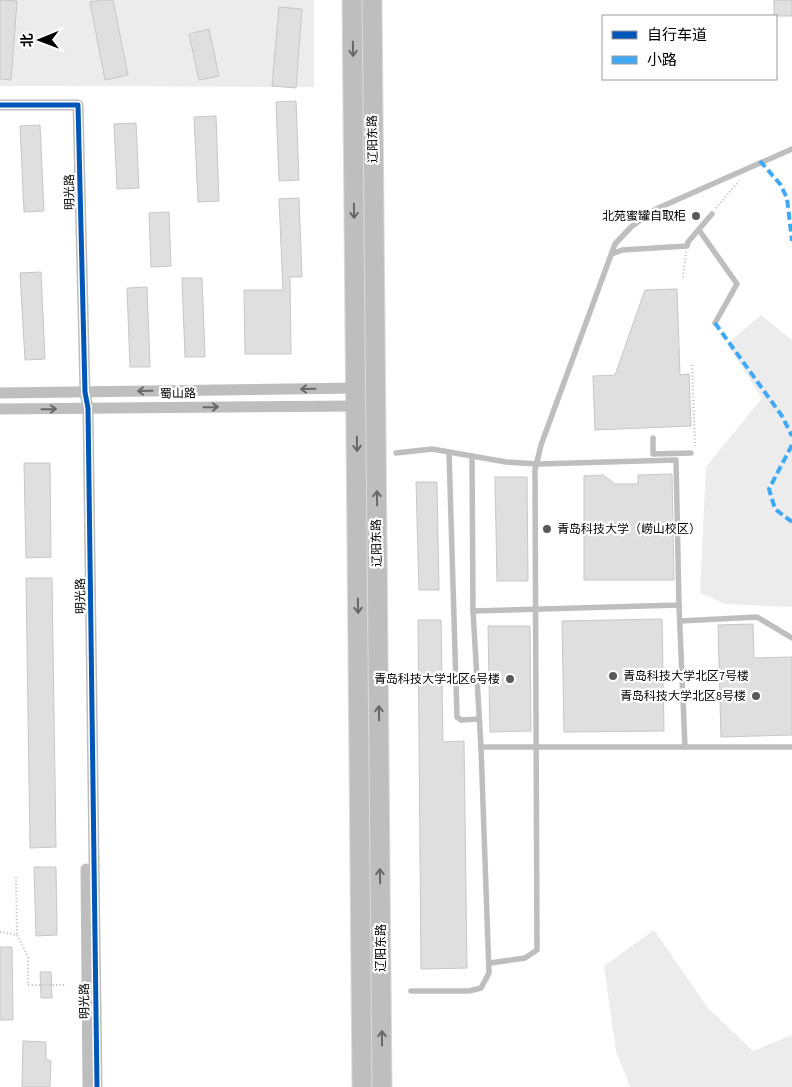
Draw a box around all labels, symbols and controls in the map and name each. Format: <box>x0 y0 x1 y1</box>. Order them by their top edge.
north arrow <box>15 15 65 65</box>
legend <box>602 15 777 80</box>
text: 自行车道 <box>647 25 707 46</box>
text: 北 <box>18 33 38 47</box>
one-way arrow <box>348 40 358 56</box>
text: 小路 <box>647 50 677 71</box>
street label: 辽阳东路 <box>364 115 382 163</box>
street label: 明光路 <box>61 174 79 210</box>
one-way arrow <box>349 202 359 219</box>
place label: 北苑蜜罐自取柜 <box>602 208 686 225</box>
marker: 北苑蜜罐自取柜 <box>690 210 702 222</box>
one-way arrow <box>300 384 316 394</box>
street label: 蜀山路 <box>160 385 196 403</box>
one-way arrow <box>137 387 153 396</box>
one-way arrow <box>202 402 219 412</box>
one-way arrow <box>40 404 56 414</box>
one-way arrow <box>352 435 362 451</box>
one-way arrow <box>372 491 382 507</box>
street label: 辽阳东路 <box>368 519 386 567</box>
place label: 青岛科技大学（崂山校区） <box>557 521 701 538</box>
marker: 青岛科技大学（崂山校区） <box>541 523 553 535</box>
street label: 明光路 <box>72 578 90 614</box>
one-way arrow <box>353 598 363 614</box>
place label: 青岛科技大学北区7号楼 <box>623 668 749 685</box>
marker: 青岛科技大学北区7号楼 <box>607 670 619 682</box>
place label: 青岛科技大学北区6号楼 <box>374 671 500 688</box>
marker: 青岛科技大学北区6号楼 <box>504 673 516 685</box>
place label: 青岛科技大学北区8号楼 <box>620 688 746 705</box>
marker: 青岛科技大学北区8号楼 <box>750 690 762 702</box>
one-way arrow <box>374 706 384 722</box>
one-way arrow <box>375 868 385 884</box>
street label: 辽阳东路 <box>373 924 390 972</box>
street label: 明光路 <box>76 983 94 1019</box>
one-way arrow <box>377 1031 386 1047</box>

